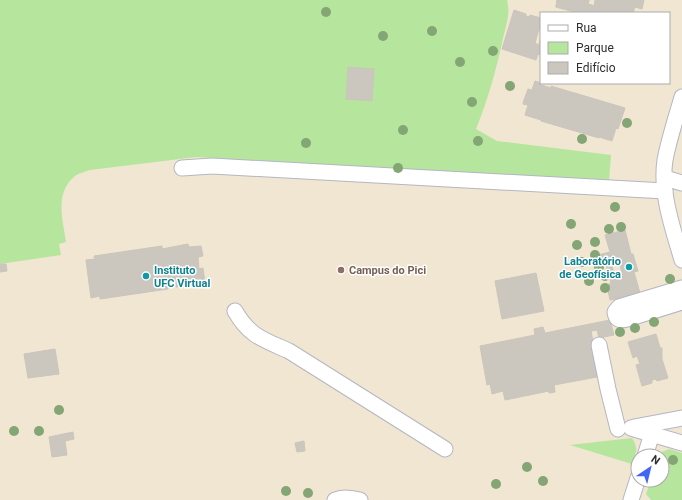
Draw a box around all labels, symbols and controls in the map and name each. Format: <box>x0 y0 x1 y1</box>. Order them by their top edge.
legend <box>540 12 670 84</box>
text: Rua <box>576 21 597 35</box>
text: Parque <box>576 41 614 55</box>
text: Edifício <box>576 61 616 75</box>
place label: Laboratório de Geofísica <box>559 255 621 281</box>
marker: Laboratório de Geofísica <box>624 262 634 272</box>
place label: Instituto UFC Virtual <box>154 264 210 290</box>
place label: Campus do Pici <box>349 264 426 277</box>
marker: Campus do Pici <box>336 265 346 275</box>
marker: Instituto UFC Virtual <box>141 271 151 281</box>
north arrow <box>630 448 670 488</box>
text: N <box>649 453 663 468</box>

